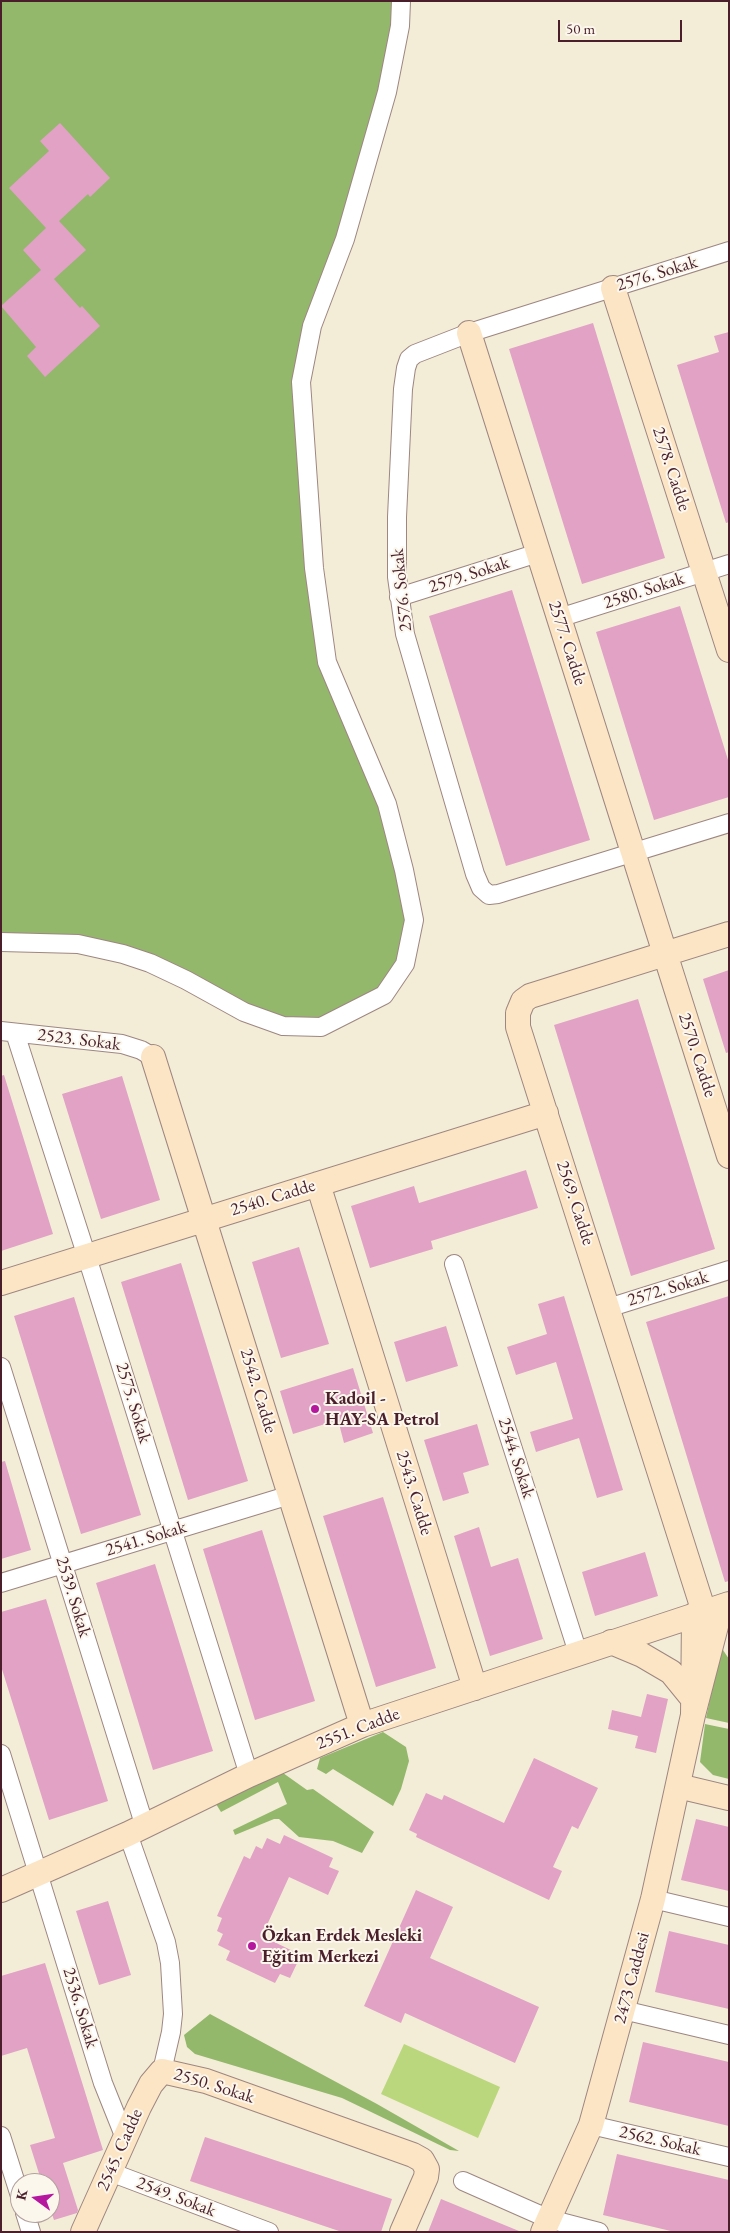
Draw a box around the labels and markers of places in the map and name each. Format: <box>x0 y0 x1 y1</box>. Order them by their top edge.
place label: Kadoil - HAY-SA Petrol <box>325 1388 439 1430</box>
marker: Kadoil - HAY-SA Petrol <box>309 1403 321 1415</box>
place label: Özkan Erdek Mesleki Eğitim Merkezi <box>262 1925 422 1968</box>
marker: Özkan Erdek Mesleki Eğitim Merkezi <box>246 1940 258 1952</box>

